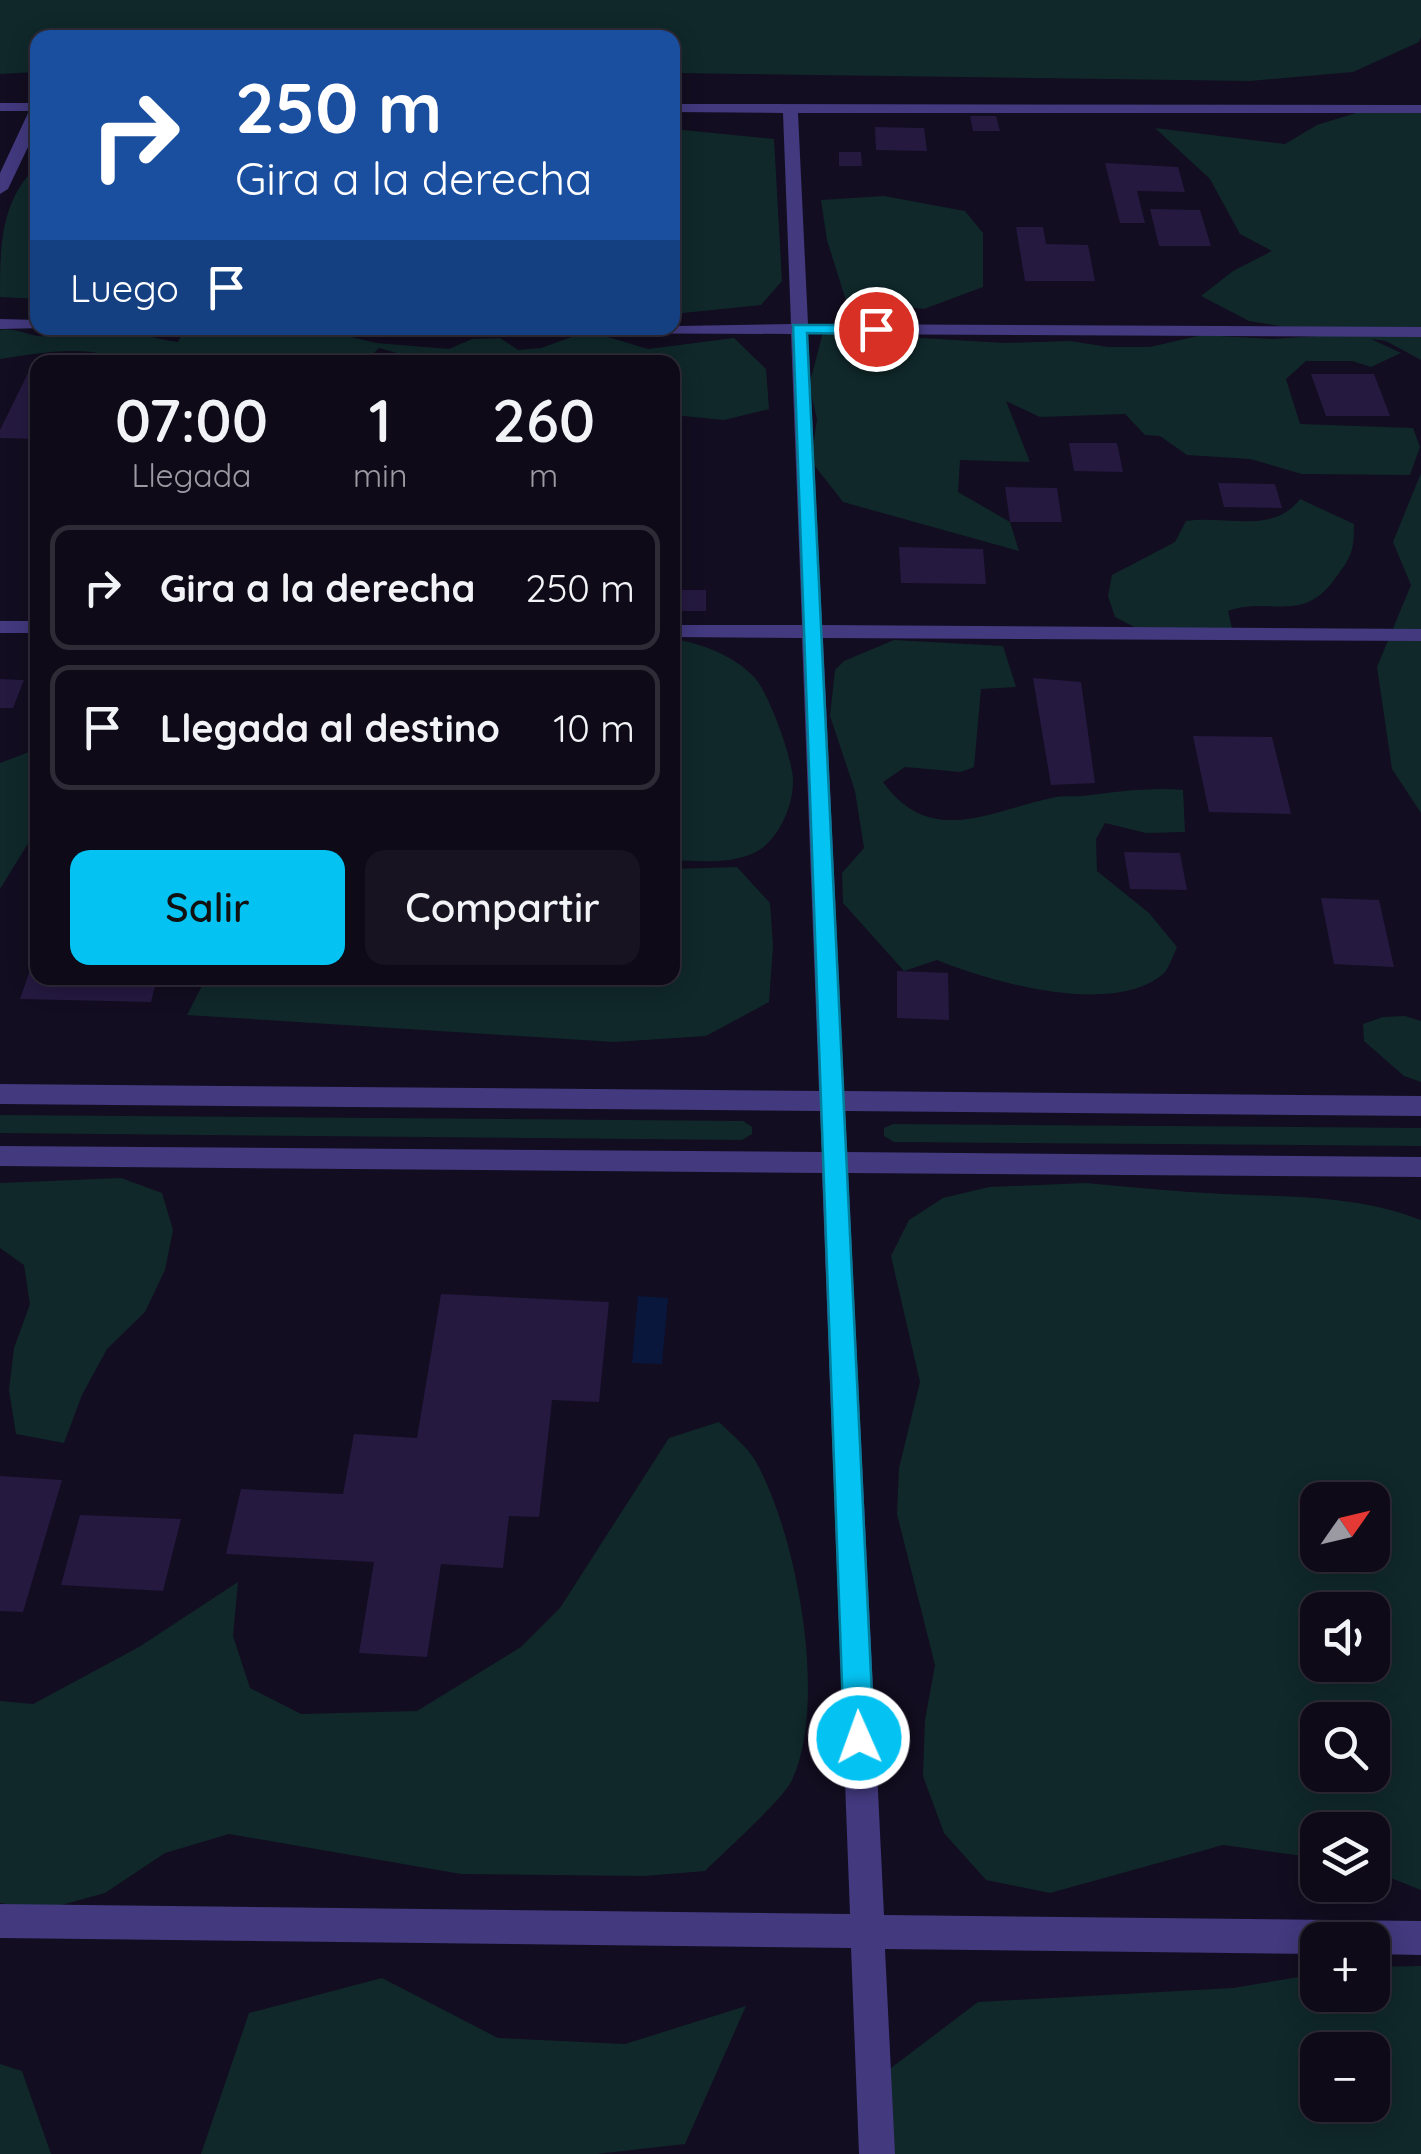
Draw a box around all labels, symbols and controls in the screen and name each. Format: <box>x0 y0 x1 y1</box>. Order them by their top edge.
text: 250 m <box>235 63 442 151</box>
icon: right <box>70 70 200 200</box>
text: Gira a la derecha <box>235 150 592 206</box>
icon: arrive <box>199 260 254 315</box>
text: Luego <box>70 264 179 312</box>
pin <box>834 287 919 372</box>
icon: arrive <box>849 302 904 357</box>
text: 07:00 <box>115 382 268 457</box>
text: 1 <box>369 382 392 457</box>
text: 260 <box>492 382 595 457</box>
text: Llegada <box>131 455 251 495</box>
text: min <box>353 455 407 495</box>
text: m <box>529 455 558 495</box>
icon: right <box>75 560 130 615</box>
text: Gira a la derecha <box>160 564 475 612</box>
text: 250 m <box>526 564 635 612</box>
icon: arrive <box>75 700 130 755</box>
text: Llegada al destino <box>160 704 500 752</box>
text: 10 m <box>553 704 635 752</box>
button: Salir <box>70 850 345 965</box>
button: Compartir <box>365 850 640 965</box>
north arrow <box>1300 1482 1390 1572</box>
map controls <box>1300 1482 1390 2122</box>
button: sound <box>1300 1592 1390 1682</box>
position arrow <box>807 1686 911 1790</box>
button: search <box>1300 1702 1390 1792</box>
button: layers <box>1300 1812 1390 1902</box>
button: + <box>1300 1922 1390 2012</box>
button: − <box>1300 2032 1390 2122</box>

